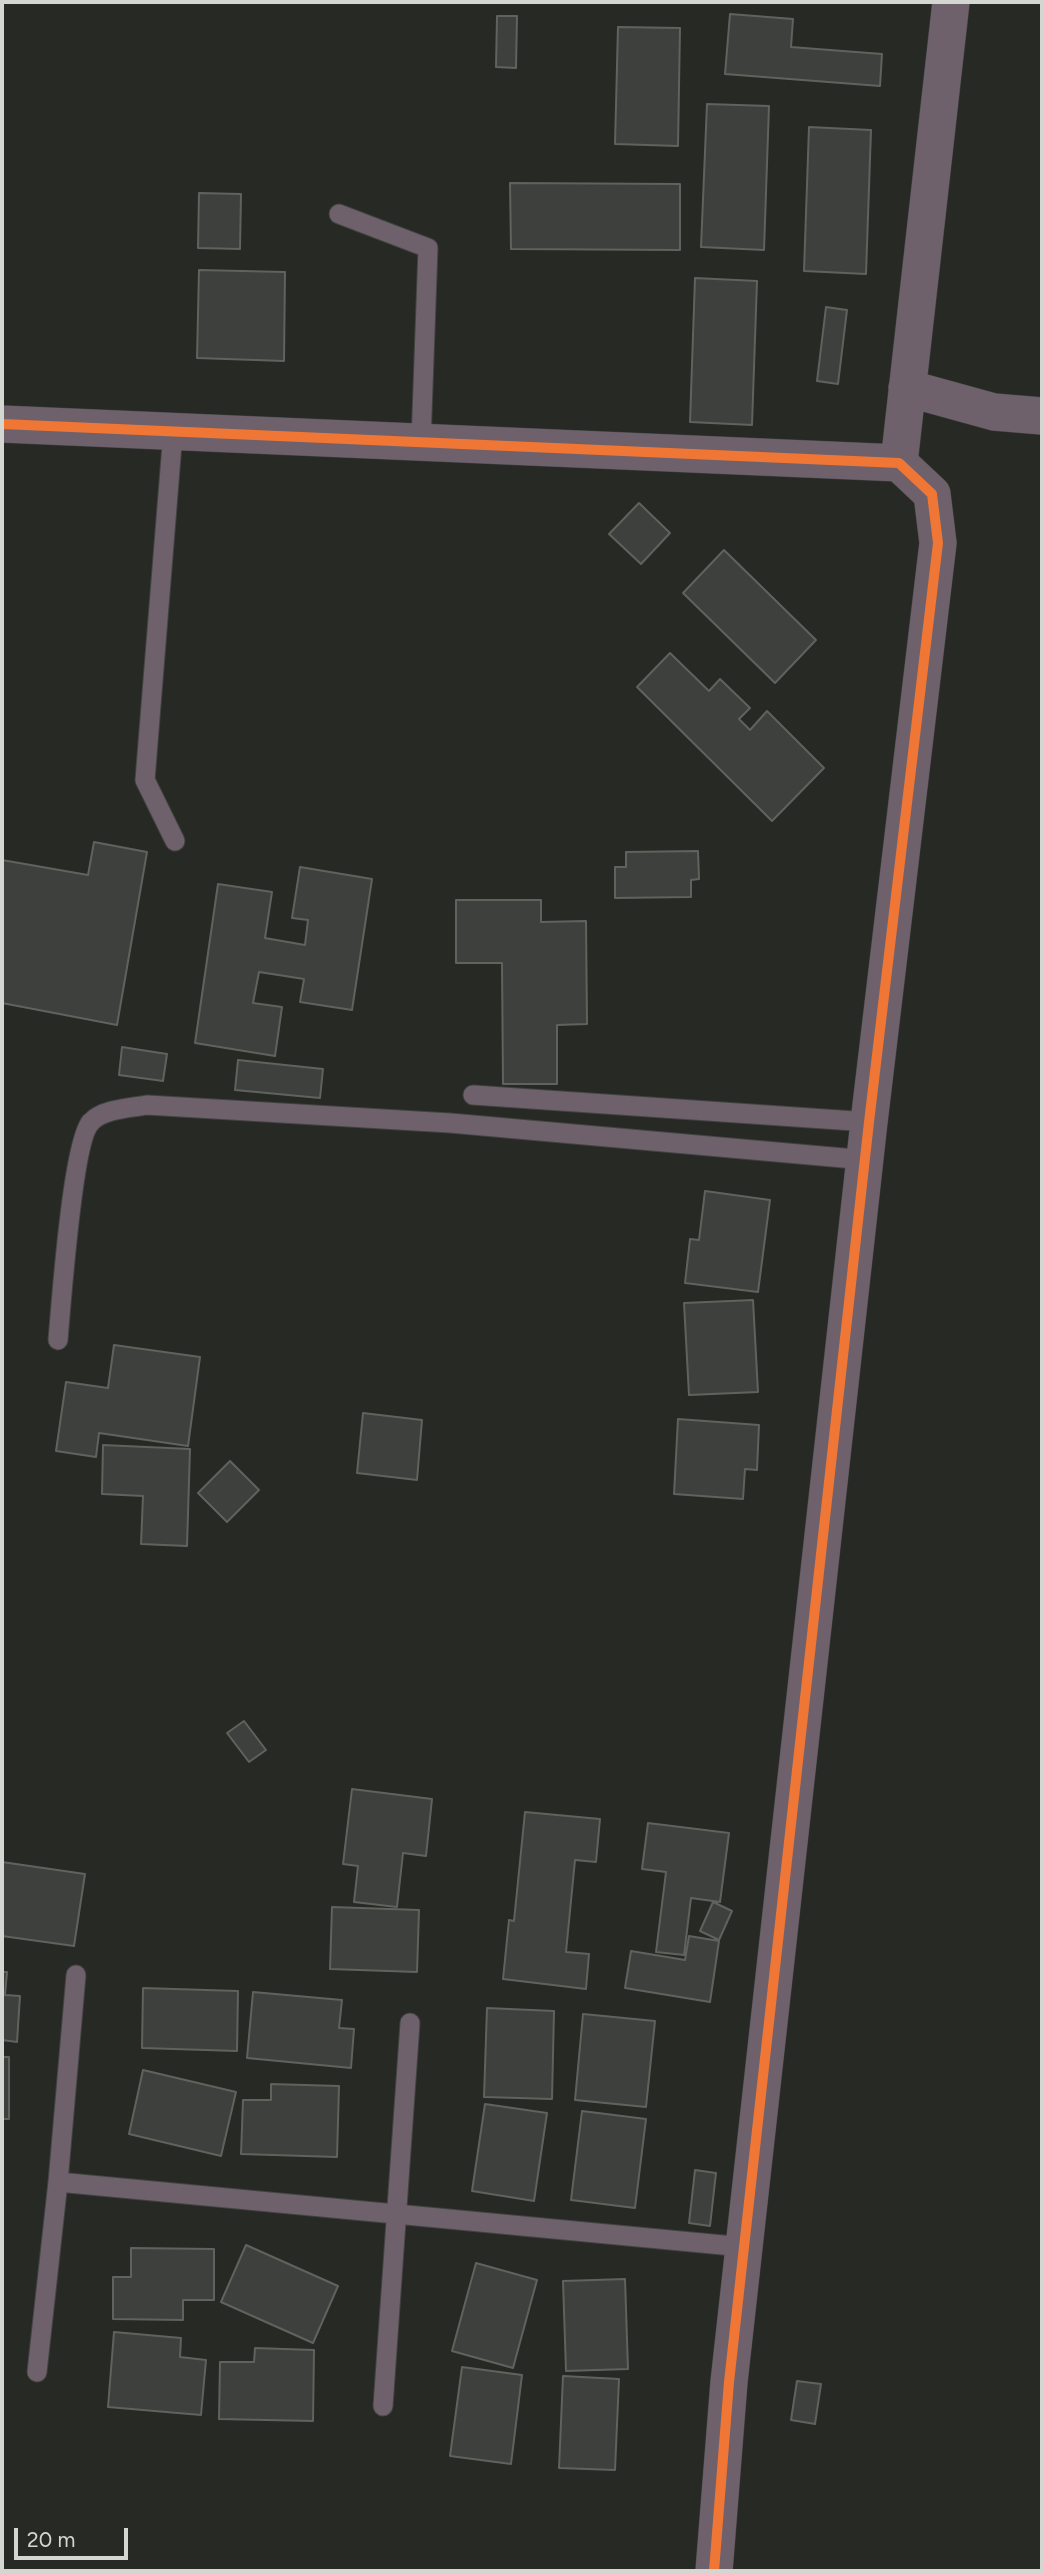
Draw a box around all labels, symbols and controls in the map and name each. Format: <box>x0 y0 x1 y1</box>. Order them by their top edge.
scale bar <box>18 2514 131 2558</box>
text: 20 m <box>27 2527 75 2552</box>

